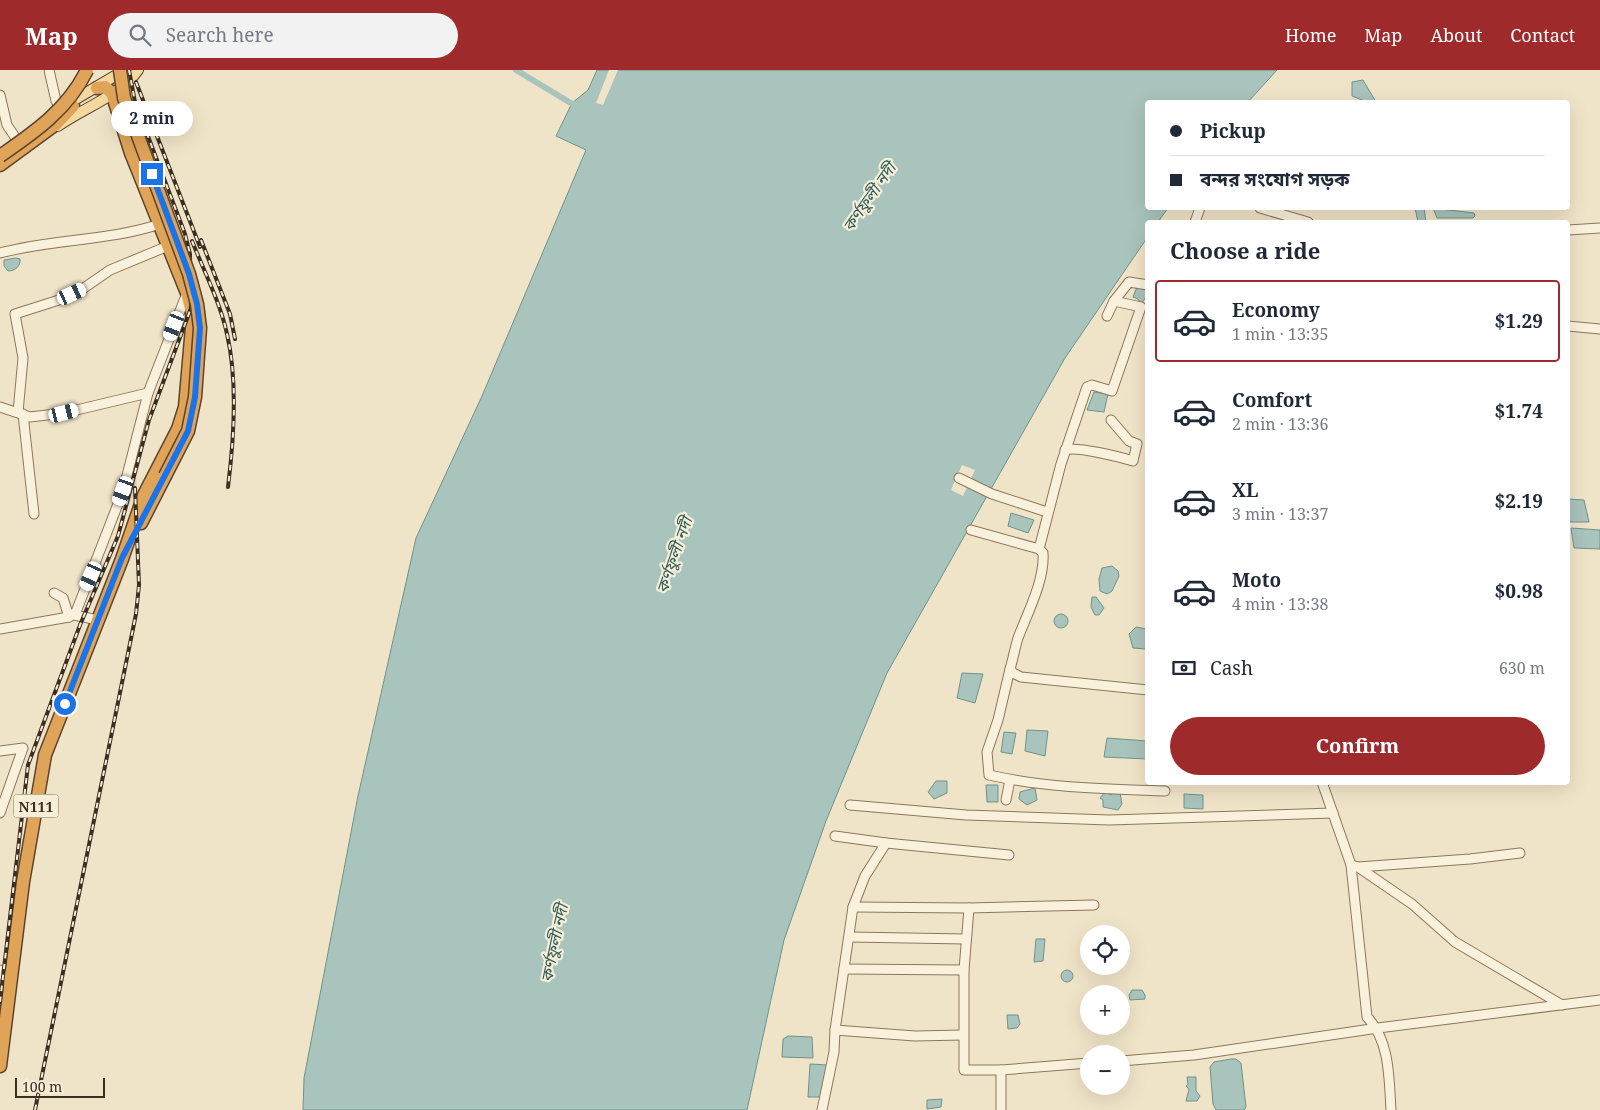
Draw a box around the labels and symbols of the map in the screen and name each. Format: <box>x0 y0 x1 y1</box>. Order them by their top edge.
callout: 2 min <box>111 102 193 136</box>
water label: কর্ণফুলী নদী <box>837 156 902 236</box>
route end <box>141 163 163 185</box>
car <box>55 281 88 307</box>
car <box>161 309 186 343</box>
car <box>47 402 80 424</box>
car <box>110 474 135 508</box>
water label: কর্ণফুলী নদী <box>651 511 698 596</box>
car <box>78 559 103 593</box>
route start <box>54 693 76 715</box>
road number: N111 <box>14 794 58 818</box>
water label: কর্ণফুলী নদী <box>535 899 574 984</box>
scale bar <box>15 1075 105 1098</box>

